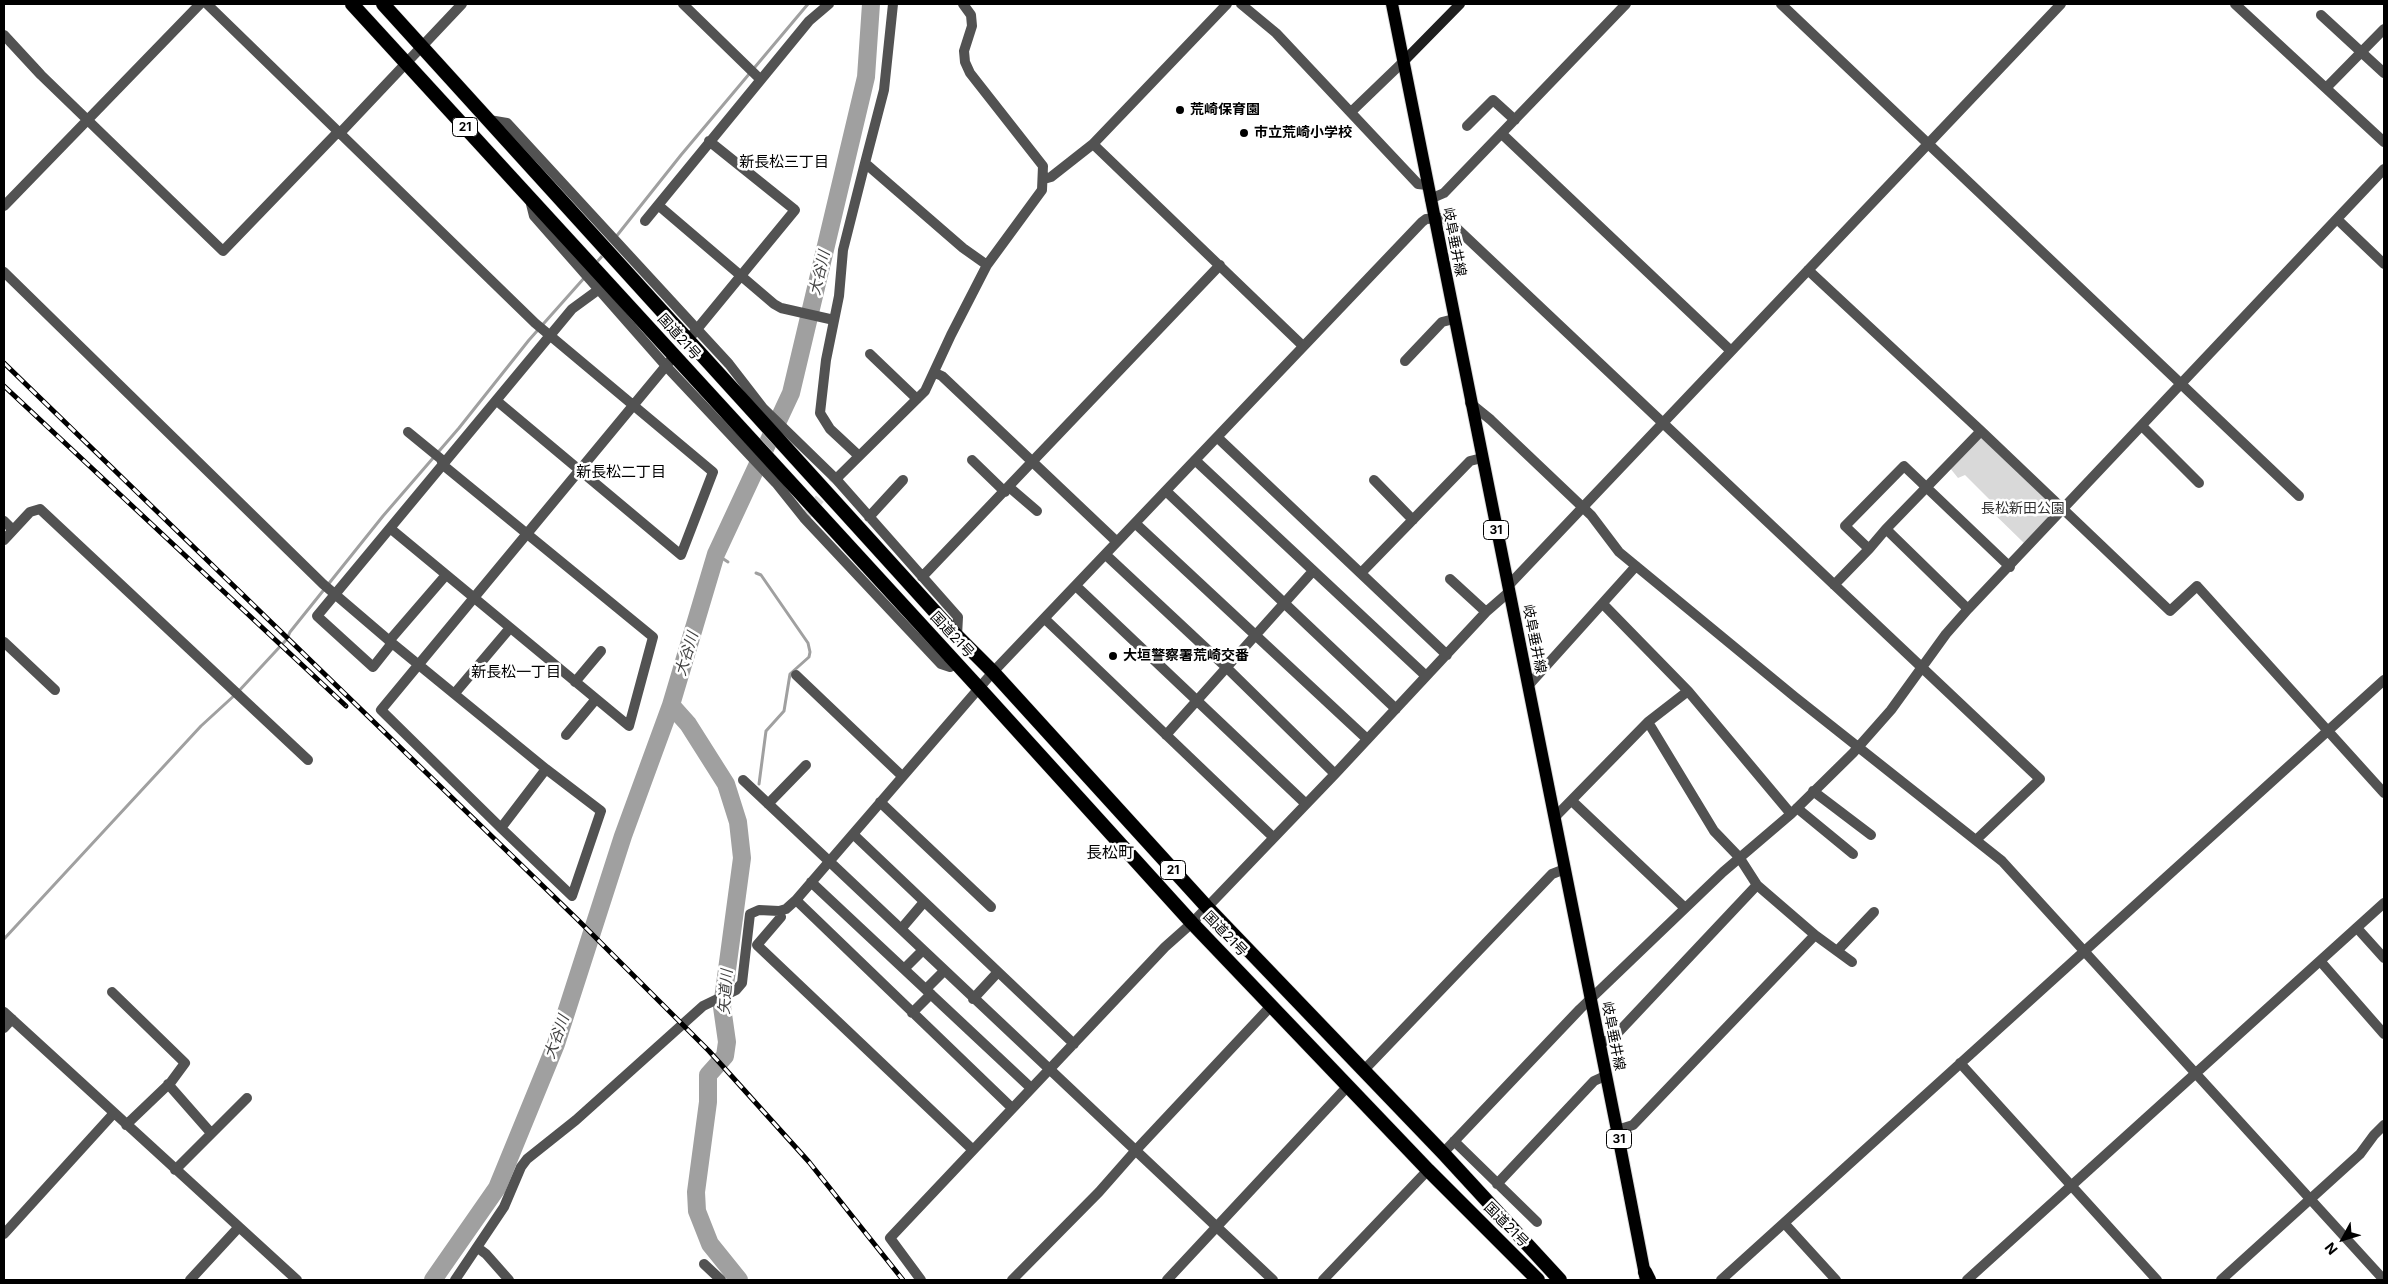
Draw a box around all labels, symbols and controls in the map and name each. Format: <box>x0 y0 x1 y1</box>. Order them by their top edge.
place label: 荒崎保育園 <box>1190 102 1260 118</box>
marker: 荒崎保育園 <box>1174 104 1186 116</box>
road number: 21 <box>452 118 478 136</box>
place label: 市立荒崎小学校 <box>1254 125 1352 141</box>
marker: 市立荒崎小学校 <box>1238 127 1250 139</box>
district label: 新長松三丁目 <box>739 153 829 171</box>
street label: 岐阜垂井線 <box>1439 206 1469 278</box>
water label: 大谷川 <box>806 249 834 297</box>
street label: 国道21号 <box>654 310 704 364</box>
district label: 新長松二丁目 <box>576 463 666 481</box>
park label: 長松新田公園 <box>1981 501 2065 517</box>
road number: 31 <box>1484 520 1508 540</box>
street label: 岐阜垂井線 <box>1519 603 1549 675</box>
street label: 国道21号 <box>927 609 977 661</box>
water label: 大谷川 <box>672 630 702 678</box>
place label: 大垣警察署荒崎交番 <box>1123 648 1249 664</box>
marker: 大垣警察署荒崎交番 <box>1107 650 1119 662</box>
district label: 新長松一丁目 <box>471 663 561 681</box>
district label: 長松町 <box>1086 843 1134 863</box>
road number: 21 <box>1160 860 1186 880</box>
street label: 国道21号 <box>1199 908 1251 960</box>
water label: 矢道川 <box>715 969 737 1015</box>
street label: 岐阜垂井線 <box>1598 1000 1628 1072</box>
water label: 大谷川 <box>541 1013 573 1061</box>
road number: 31 <box>1606 1130 1632 1148</box>
street label: 国道21号 <box>1480 1199 1532 1251</box>
north arrow <box>2318 1214 2368 1264</box>
text: N <box>2321 1239 2341 1258</box>

